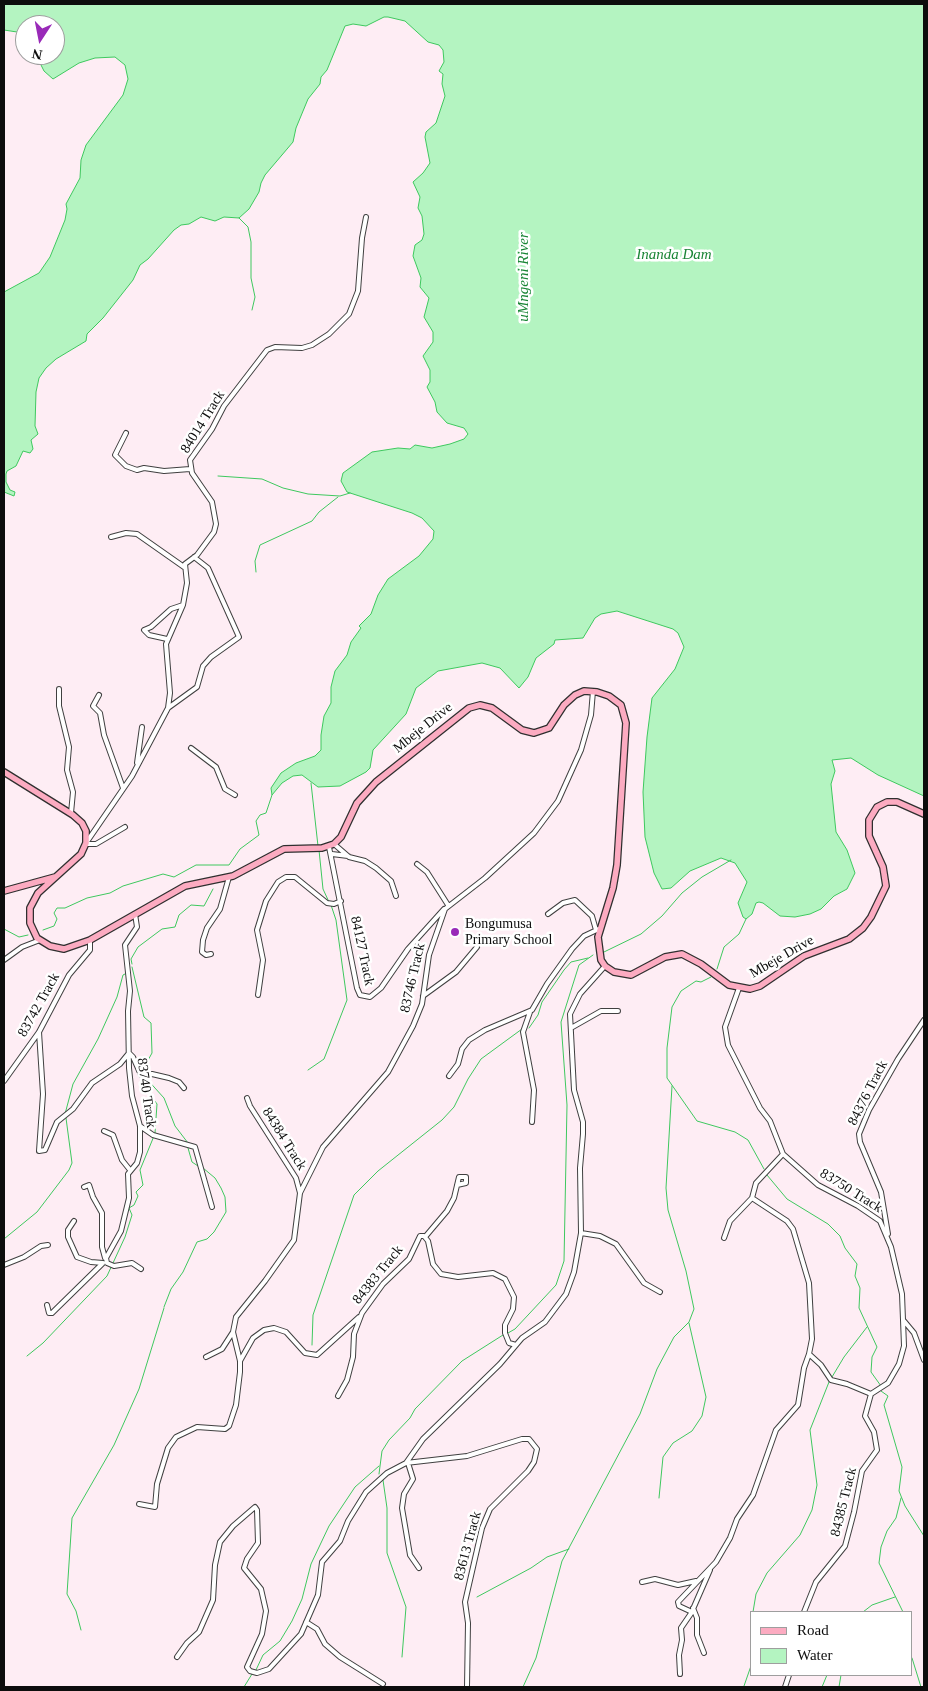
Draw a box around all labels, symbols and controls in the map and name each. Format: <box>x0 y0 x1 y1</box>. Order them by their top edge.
north arrow <box>15 15 65 65</box>
text: N <box>31 46 44 63</box>
water label: uMngeni River <box>515 232 533 322</box>
water label: Inanda Dam <box>636 246 712 264</box>
street label: 84014 Track <box>177 388 229 456</box>
street label: Mbeje Drive <box>390 699 456 757</box>
street label: 84127 Track <box>346 915 378 987</box>
place label: Bongumusa Primary School <box>465 916 552 949</box>
marker: Bongumusa Primary School <box>449 926 461 938</box>
street label: Mbeje Drive <box>747 932 817 982</box>
street label: 83746 Track <box>397 942 429 1014</box>
street label: 83742 Track <box>15 970 63 1040</box>
street label: 83740 Track <box>133 1057 159 1129</box>
street label: 84376 Track <box>844 1058 892 1128</box>
street label: 84384 Track <box>258 1105 310 1173</box>
street label: 83750 Track <box>817 1165 885 1217</box>
street label: 84383 Track <box>349 1242 407 1308</box>
street label: 84385 Track <box>827 1466 861 1538</box>
street label: 83613 Track <box>451 1510 485 1582</box>
legend <box>750 1611 913 1676</box>
text: Road <box>797 1622 829 1638</box>
text: Water <box>797 1647 832 1663</box>

